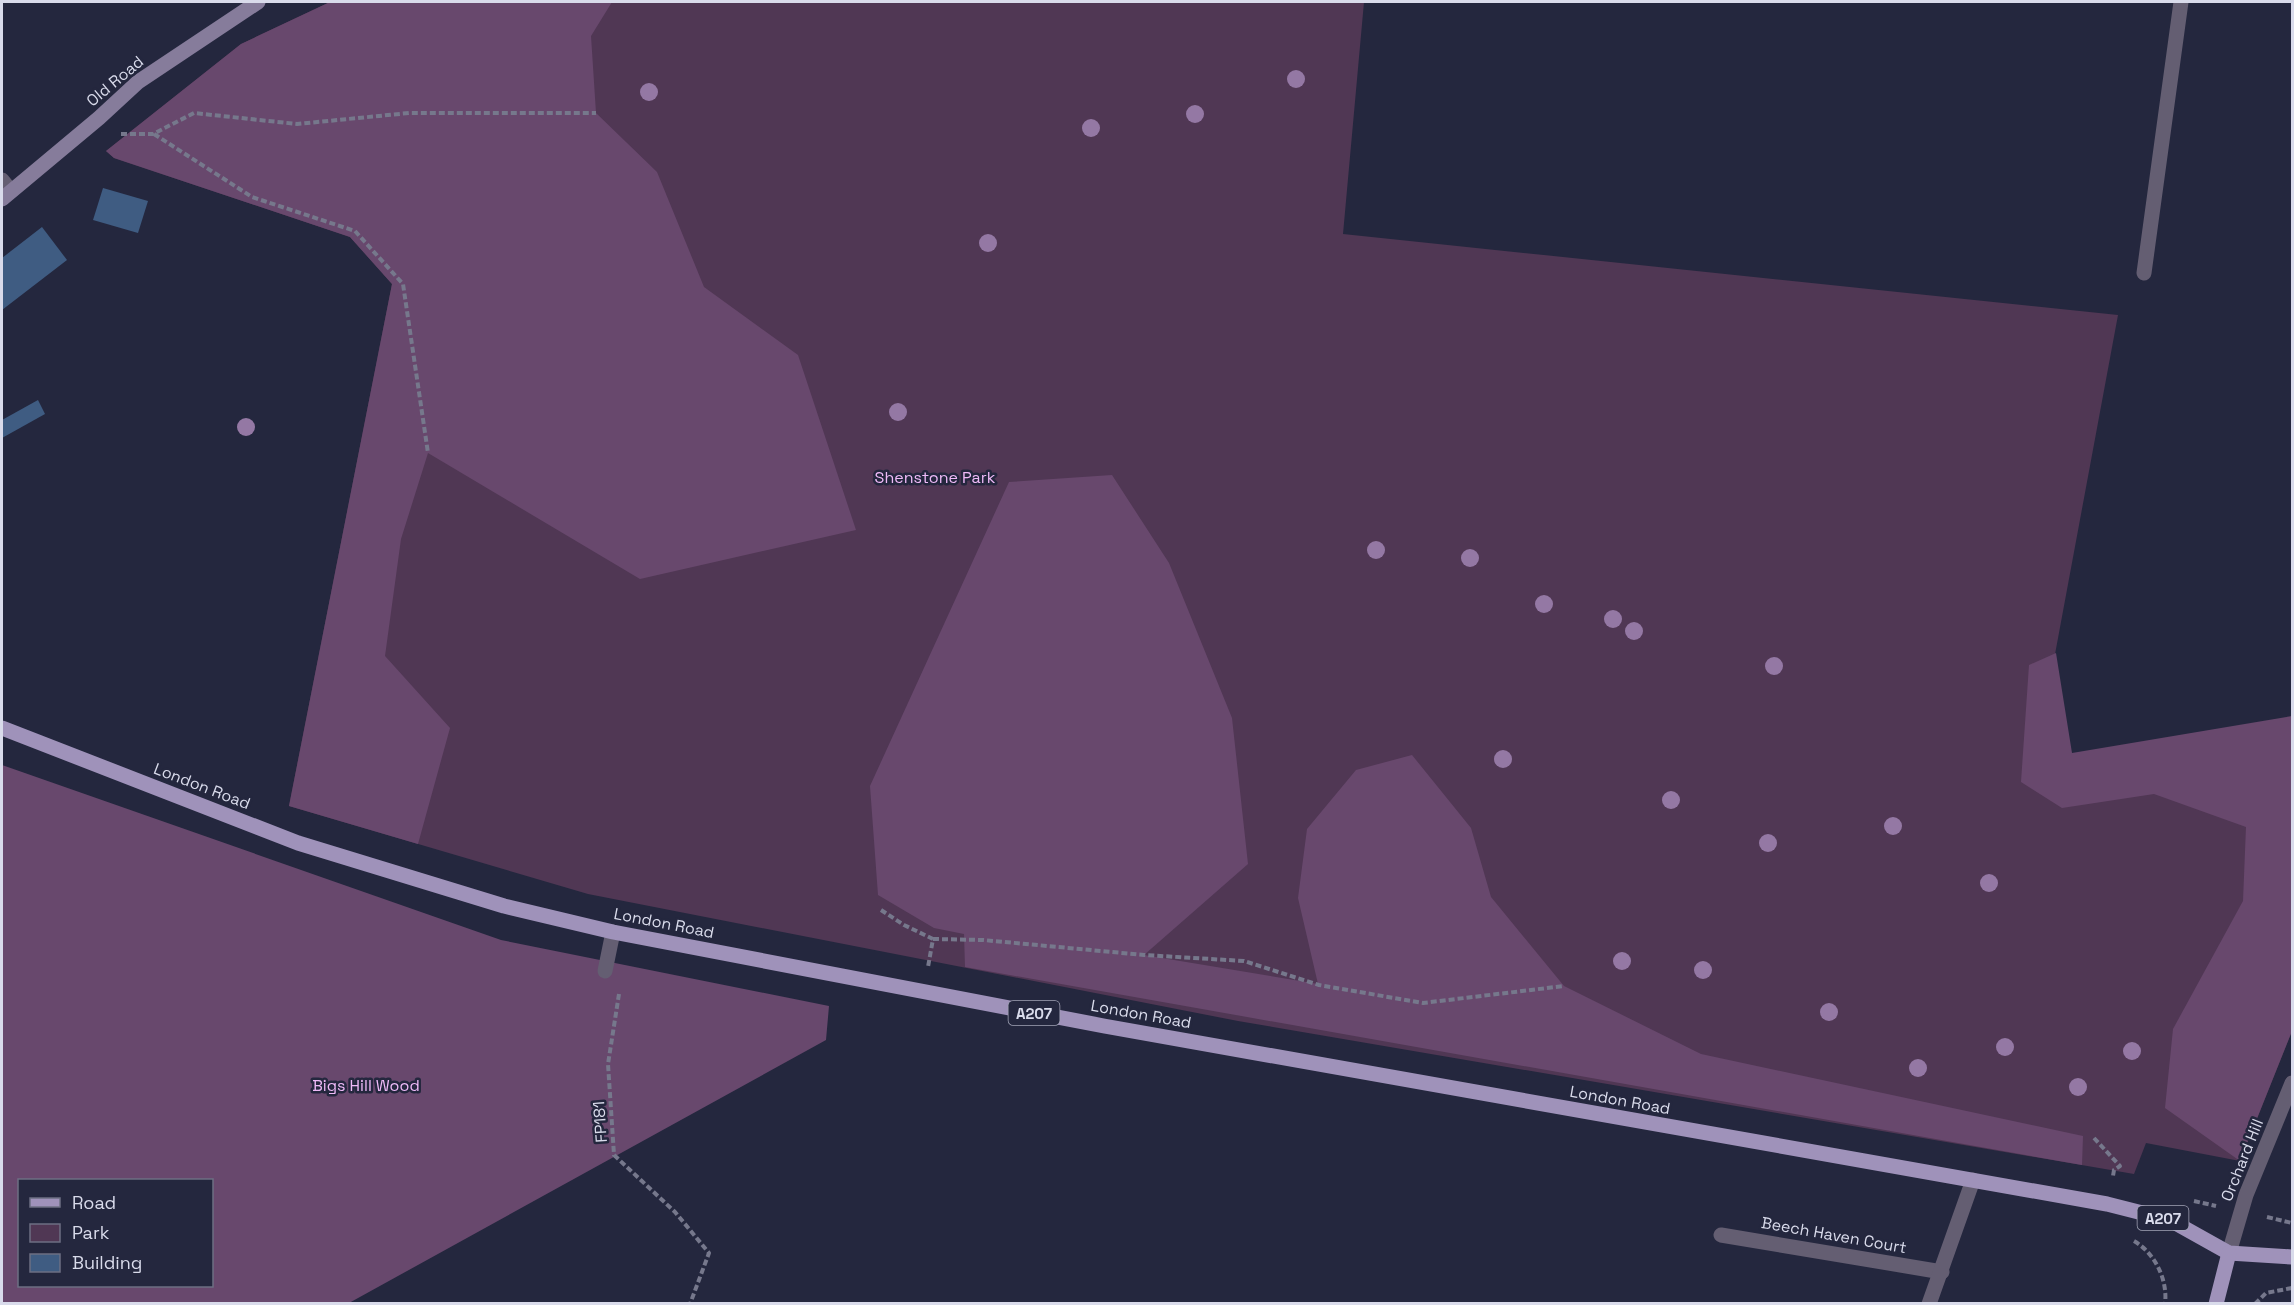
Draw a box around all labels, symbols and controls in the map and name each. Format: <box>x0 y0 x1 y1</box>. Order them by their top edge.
street label: Old Road <box>82 51 148 111</box>
park label: Shenstone Park <box>875 467 996 488</box>
street label: London Road <box>151 758 253 814</box>
street label: London Road <box>612 903 716 943</box>
street label: London Road <box>1089 995 1193 1033</box>
road number: A207 <box>1008 1001 1060 1025</box>
park label: Bigs Hill Wood <box>312 1075 420 1096</box>
street label: London Road <box>1568 1081 1672 1119</box>
street label: FP181 <box>588 1101 612 1143</box>
street label: Orchard Hill <box>2216 1116 2268 1204</box>
legend <box>18 1179 213 1287</box>
text: Road <box>72 1191 116 1214</box>
road number: A207 <box>2138 1206 2188 1230</box>
street label: Beech Haven Court <box>1760 1212 1908 1258</box>
text: Park <box>72 1221 110 1244</box>
text: Building <box>72 1251 142 1274</box>

